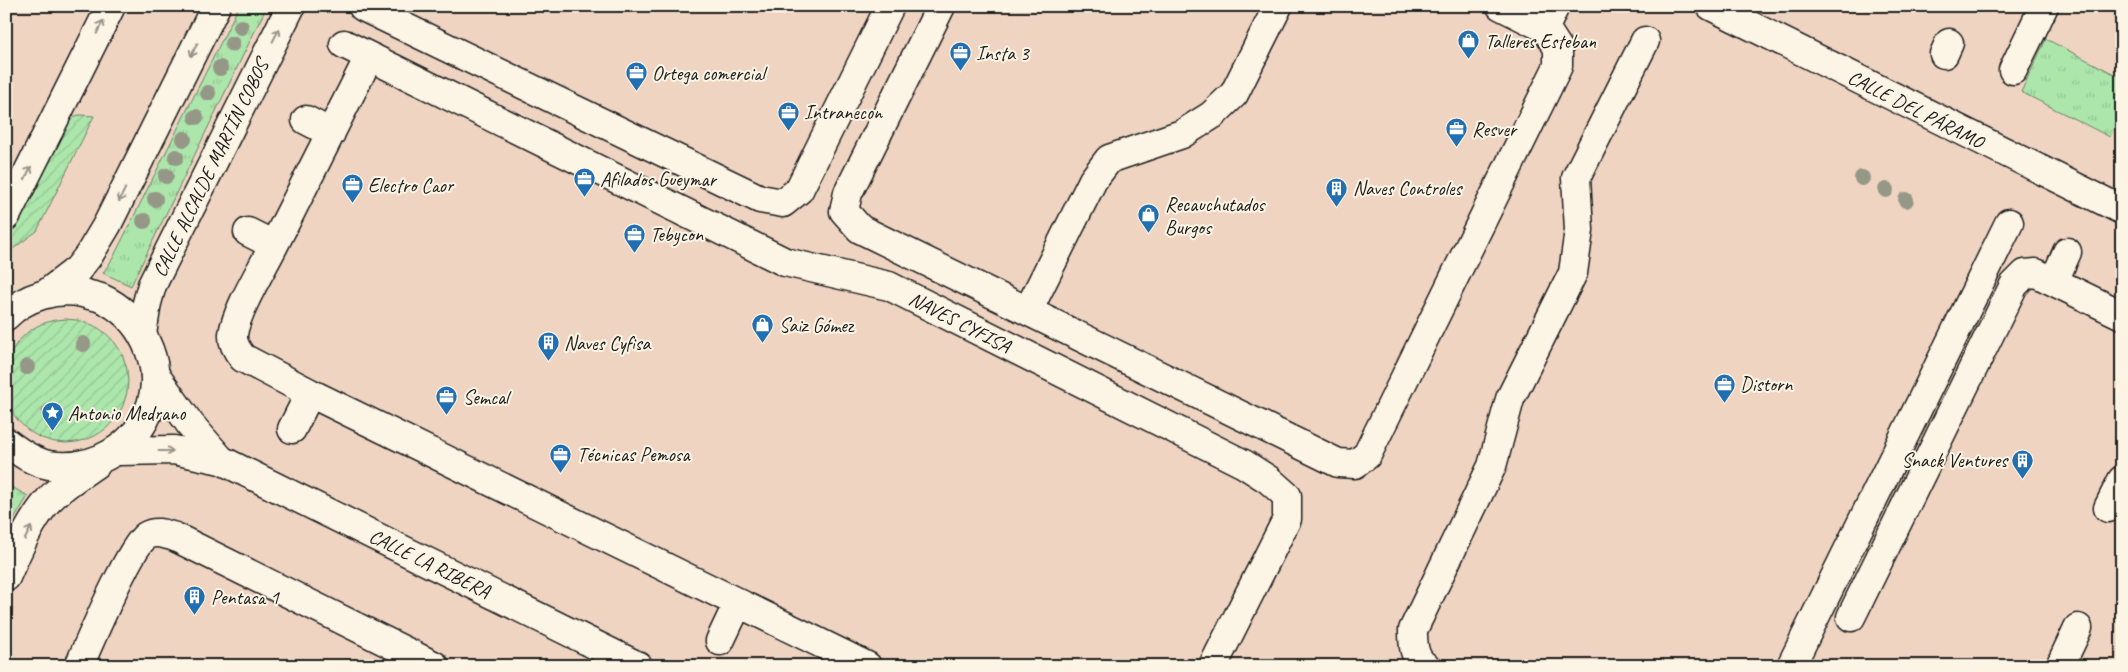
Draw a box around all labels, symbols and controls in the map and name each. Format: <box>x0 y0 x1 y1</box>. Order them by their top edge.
one-way arrow <box>96 20 105 35</box>
one-way arrow <box>272 28 281 43</box>
shop icon: Talleres Esteban <box>1457 29 1481 60</box>
place label: Talleres Esteban <box>1485 29 1597 54</box>
office icon: Insta 3 <box>948 41 972 72</box>
place label: Insta 3 <box>976 41 1031 66</box>
one-way arrow <box>189 42 198 57</box>
street label: CALLE ALCALDE MARTÍN COBOS <box>147 52 276 281</box>
office icon: Ortega comercial <box>624 61 648 92</box>
place label: Ortega comercial <box>652 61 768 86</box>
street label: CALLE DEL PÁRAMO <box>1844 65 1990 155</box>
office icon: Intranecon <box>776 100 800 131</box>
place label: Intranecon <box>804 100 883 125</box>
office icon: Resver <box>1444 117 1468 148</box>
place label: Resver <box>1472 117 1518 142</box>
one-way arrow <box>24 166 33 181</box>
office icon: Afilados Gueymar <box>572 167 596 198</box>
place label: Afilados Gueymar <box>600 167 718 192</box>
office icon: Electro Caor <box>340 173 364 204</box>
place label: Electro Caor <box>368 173 455 198</box>
building icon: Naves Controles <box>1325 176 1349 207</box>
place label: Naves Controles <box>1353 176 1464 201</box>
one-way arrow <box>117 188 127 203</box>
place label: Recauchutados Burgos <box>1165 192 1267 240</box>
shop icon: Recauchutados Burgos <box>1137 203 1161 234</box>
office icon: Tebycon <box>622 222 646 253</box>
place label: Tebycon <box>650 222 704 247</box>
street label: NAVES CYFISA <box>905 286 1016 359</box>
shop icon: Saiz Gómez <box>751 313 775 344</box>
place label: Saiz Gómez <box>779 313 855 338</box>
building icon: Naves Cyfisa <box>536 331 560 362</box>
place label: Naves Cyfisa <box>564 331 652 356</box>
office icon: Distorn <box>1712 372 1736 403</box>
place label: Distorn <box>1740 372 1793 397</box>
office icon: Semcal <box>435 385 459 416</box>
place label: Semcal <box>463 385 512 410</box>
place icon: Antonio Medrano <box>40 401 64 432</box>
place label: Antonio Medrano <box>68 401 186 426</box>
office icon: Técnicas Pemosa <box>549 442 573 473</box>
place label: Técnicas Pemosa <box>577 442 692 467</box>
one-way arrow <box>158 446 174 456</box>
place label: Snack Ventures <box>1902 448 2009 473</box>
building icon: Snack Ventures <box>2011 448 2035 479</box>
street label: CALLE LA RIBERA <box>365 523 495 604</box>
one-way arrow <box>23 526 33 541</box>
building icon: Pentasa 1 <box>183 585 207 616</box>
place label: Pentasa 1 <box>211 585 280 610</box>

